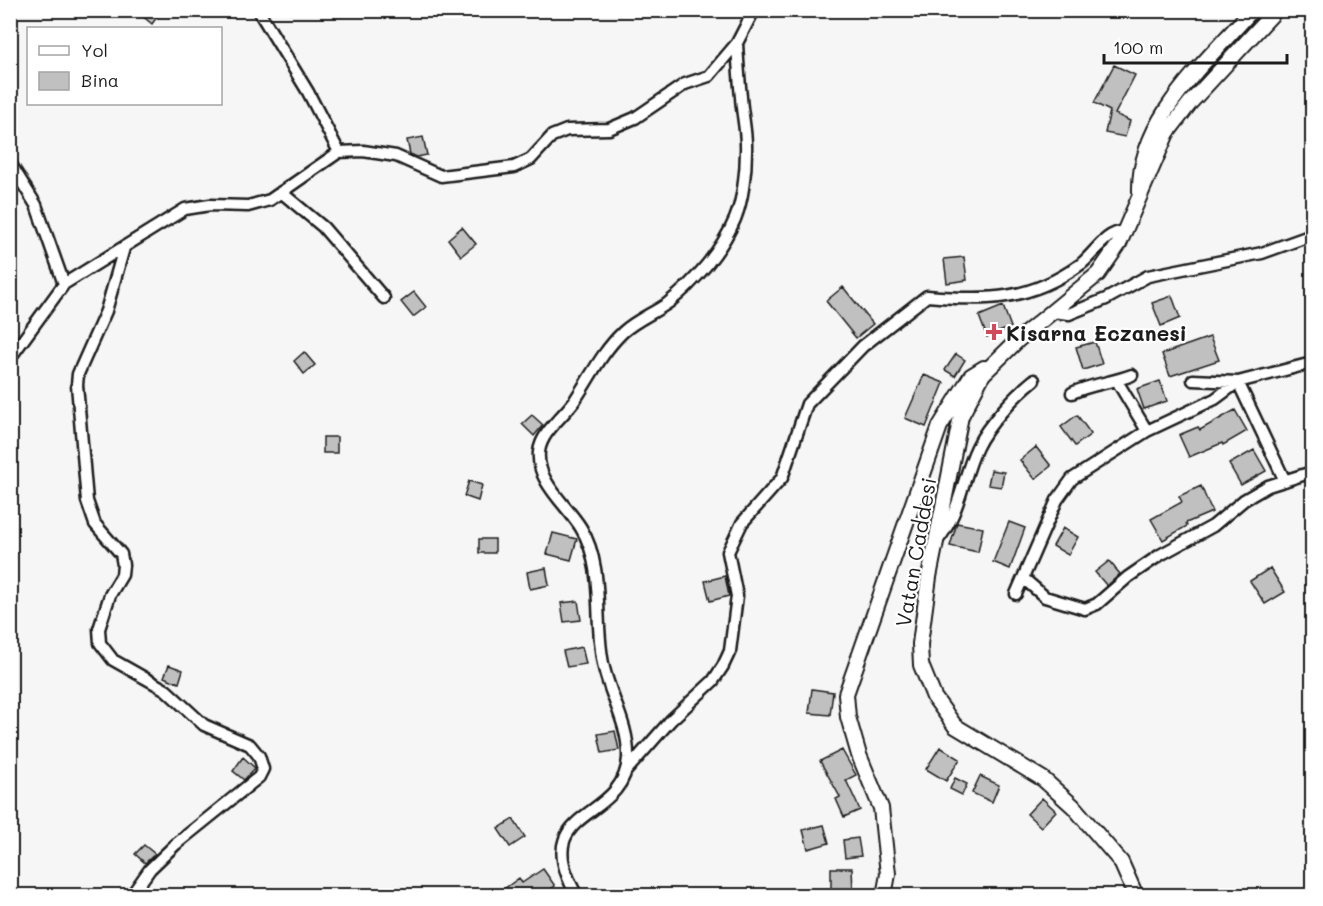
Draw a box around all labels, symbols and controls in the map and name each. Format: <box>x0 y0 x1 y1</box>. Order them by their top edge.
legend <box>27 27 222 105</box>
scale bar <box>1104 27 1287 65</box>
text: 100 m <box>1113 35 1163 59</box>
text: Yol <box>81 38 108 62</box>
text: Bina <box>81 68 119 92</box>
place label: Kisarna Eczanesi <box>1006 319 1187 346</box>
marker: Kisarna Eczanesi <box>987 325 1001 339</box>
street label: Vatan Caddesi <box>889 475 941 629</box>

